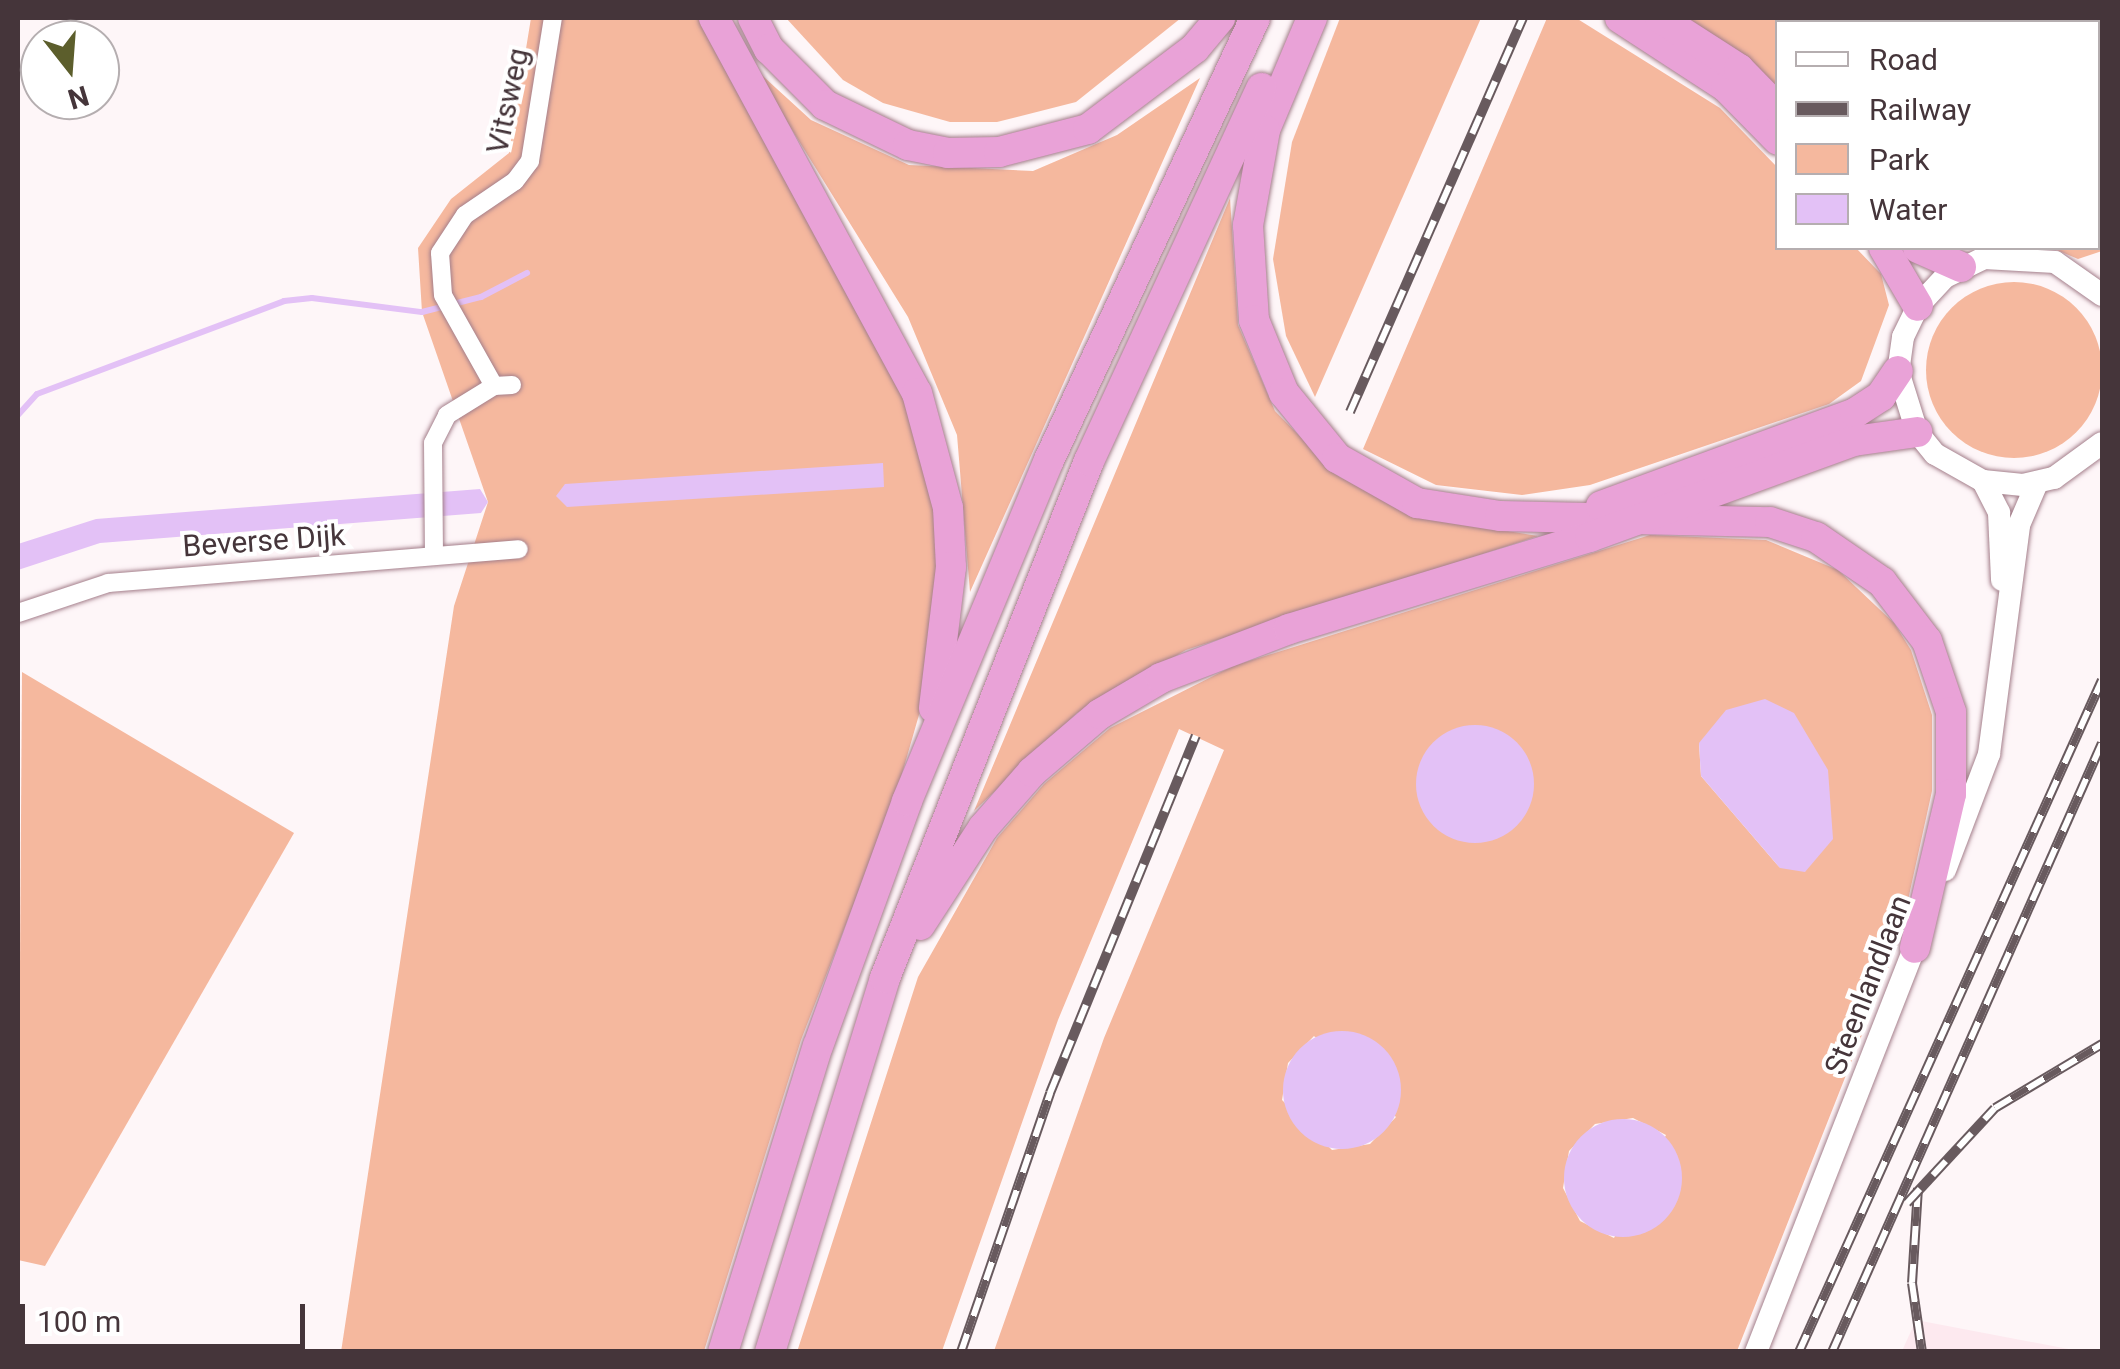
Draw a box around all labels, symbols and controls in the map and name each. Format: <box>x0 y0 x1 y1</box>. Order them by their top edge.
north arrow <box>20 20 120 120</box>
legend <box>1775 20 2100 250</box>
text: Road <box>1869 42 1938 77</box>
street label: Vitsweg <box>479 45 537 157</box>
text: N <box>64 79 93 116</box>
text: Railway <box>1869 92 1971 127</box>
text: Park <box>1869 142 1929 177</box>
text: Water <box>1869 192 1947 227</box>
street label: Beverse Dijk <box>181 517 347 565</box>
street label: Steenlandlaan <box>1817 890 1919 1080</box>
scale bar <box>25 1284 310 1346</box>
text: 100 m <box>37 1304 121 1339</box>

